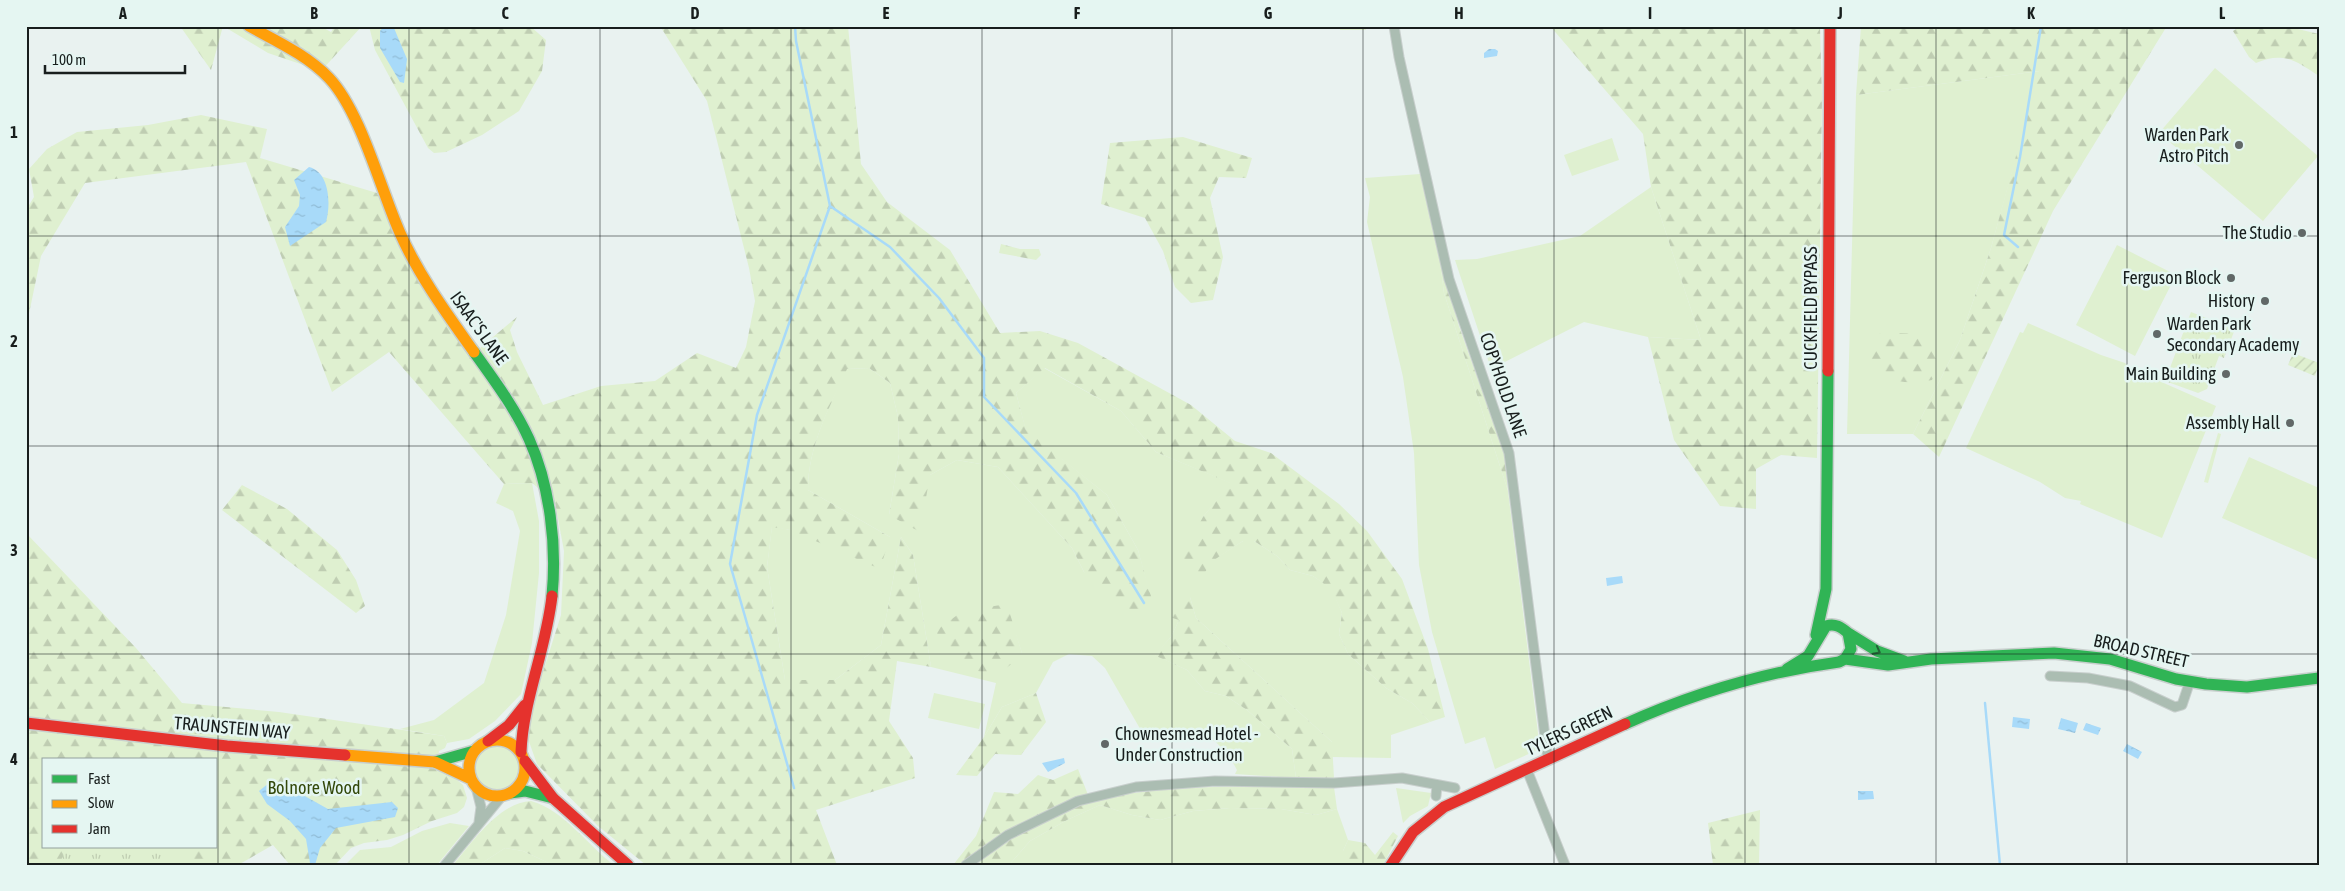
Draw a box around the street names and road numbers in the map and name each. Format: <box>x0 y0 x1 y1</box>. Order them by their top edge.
street label: CUCKFIELD BYPASS <box>1800 246 1821 370</box>
street label: ISAAC'S LANE <box>446 287 513 369</box>
street label: COPYHOLD LANE <box>1476 330 1531 440</box>
street label: BROAD STREET <box>2092 629 2191 672</box>
street label: TYLERS GREEN <box>1522 701 1616 760</box>
street label: TRAUNSTEIN WAY <box>173 712 291 743</box>

